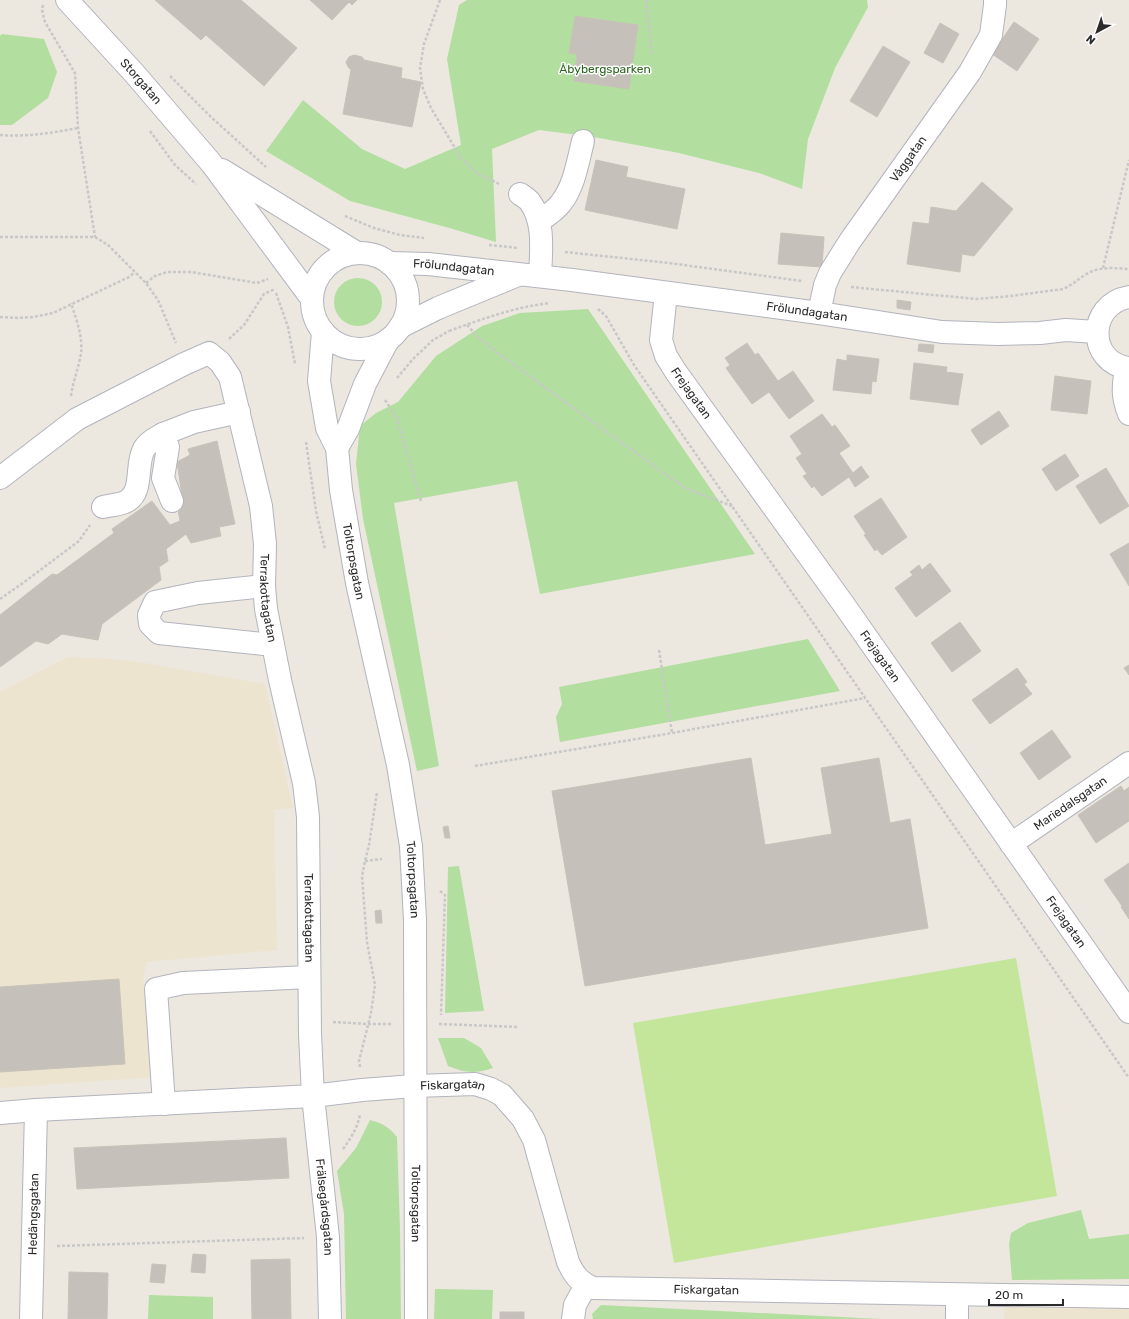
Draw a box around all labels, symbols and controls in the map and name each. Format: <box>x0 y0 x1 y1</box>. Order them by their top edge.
north arrow <box>1077 12 1117 52</box>
text: N <box>1084 32 1098 47</box>
street label: Storgatan <box>117 56 165 107</box>
park label: Åbybergsparken <box>559 62 651 76</box>
street label: Våggatan <box>887 133 929 185</box>
street label: Frölundagatan <box>413 257 495 278</box>
street label: Frölundagatan <box>766 299 849 324</box>
street label: Frejagatan <box>668 365 715 422</box>
street label: Toltorpsgatan <box>340 522 368 601</box>
street label: Terrakottagatan <box>257 553 279 644</box>
street label: Frejagatan <box>857 628 903 685</box>
street label: Mariedalsgatan <box>1031 773 1110 833</box>
street label: Toltorpsgatan <box>403 840 422 919</box>
street label: Terrakottagatan <box>302 873 316 963</box>
street label: Frejagatan <box>1043 893 1089 950</box>
street label: Fiskargatan <box>420 1076 487 1094</box>
street label: Frälsegårdsgatan <box>313 1158 335 1256</box>
street label: Toltorpsgatan <box>409 1165 423 1242</box>
street label: Hedängsgatan <box>26 1173 41 1255</box>
scale bar <box>989 1281 1063 1307</box>
street label: Fiskargatan <box>673 1282 739 1297</box>
text: 20 m <box>995 1288 1023 1302</box>

